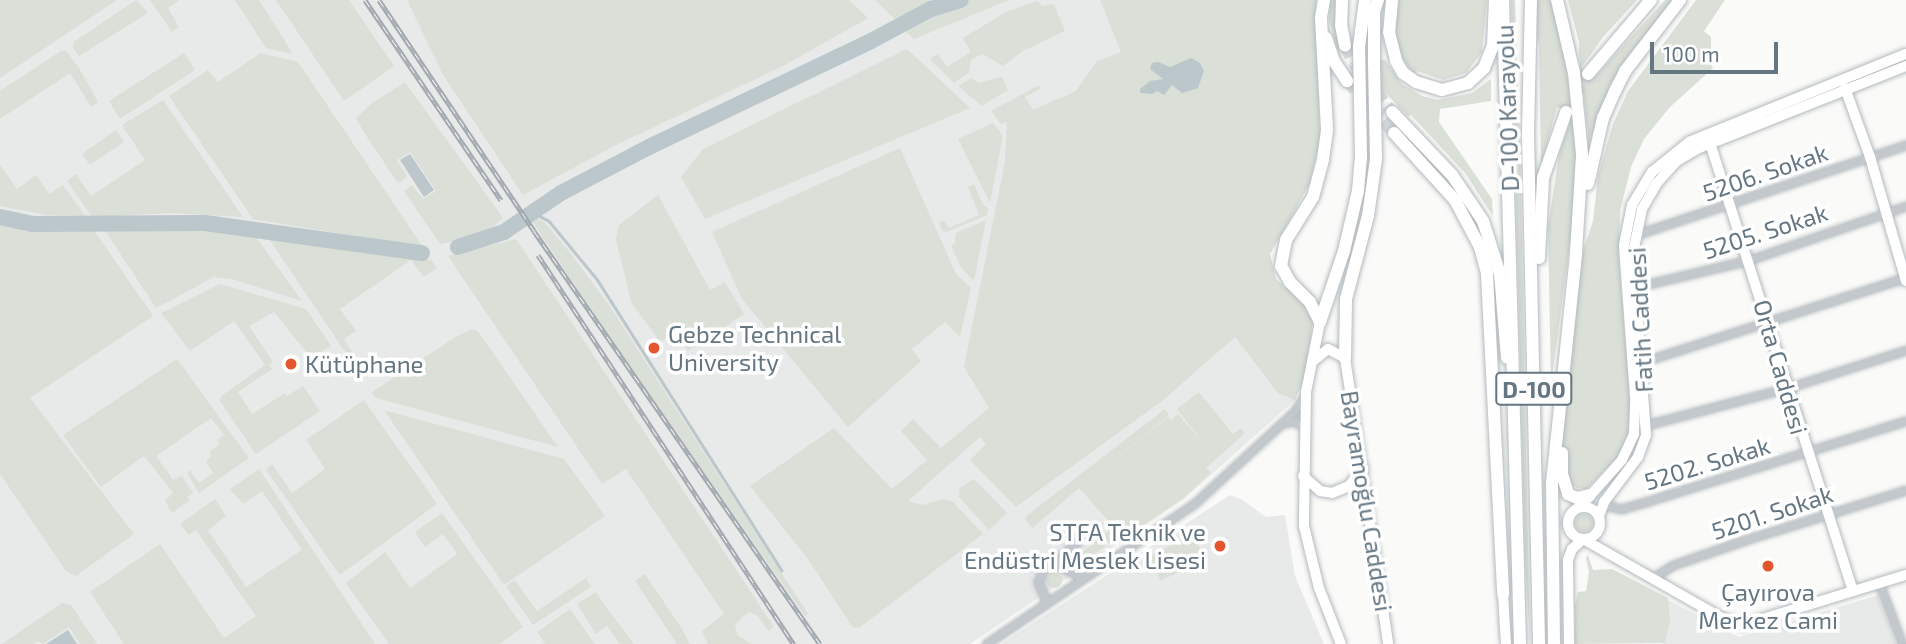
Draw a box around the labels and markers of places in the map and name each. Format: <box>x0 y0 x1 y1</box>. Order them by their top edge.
place label: Gebze Technical University <box>668 320 842 376</box>
marker: Gebze Technical University <box>646 340 662 356</box>
place label: Kütüphane <box>305 350 423 378</box>
marker: Kütüphane <box>283 356 299 372</box>
place label: STFA Teknik ve Endüstri Meslek Lisesi <box>964 518 1206 574</box>
marker: STFA Teknik ve Endüstri Meslek Lisesi <box>1212 538 1228 554</box>
marker: Çayırova Merkez Cami <box>1760 558 1776 574</box>
place label: Çayırova Merkez Cami <box>1698 578 1838 634</box>

